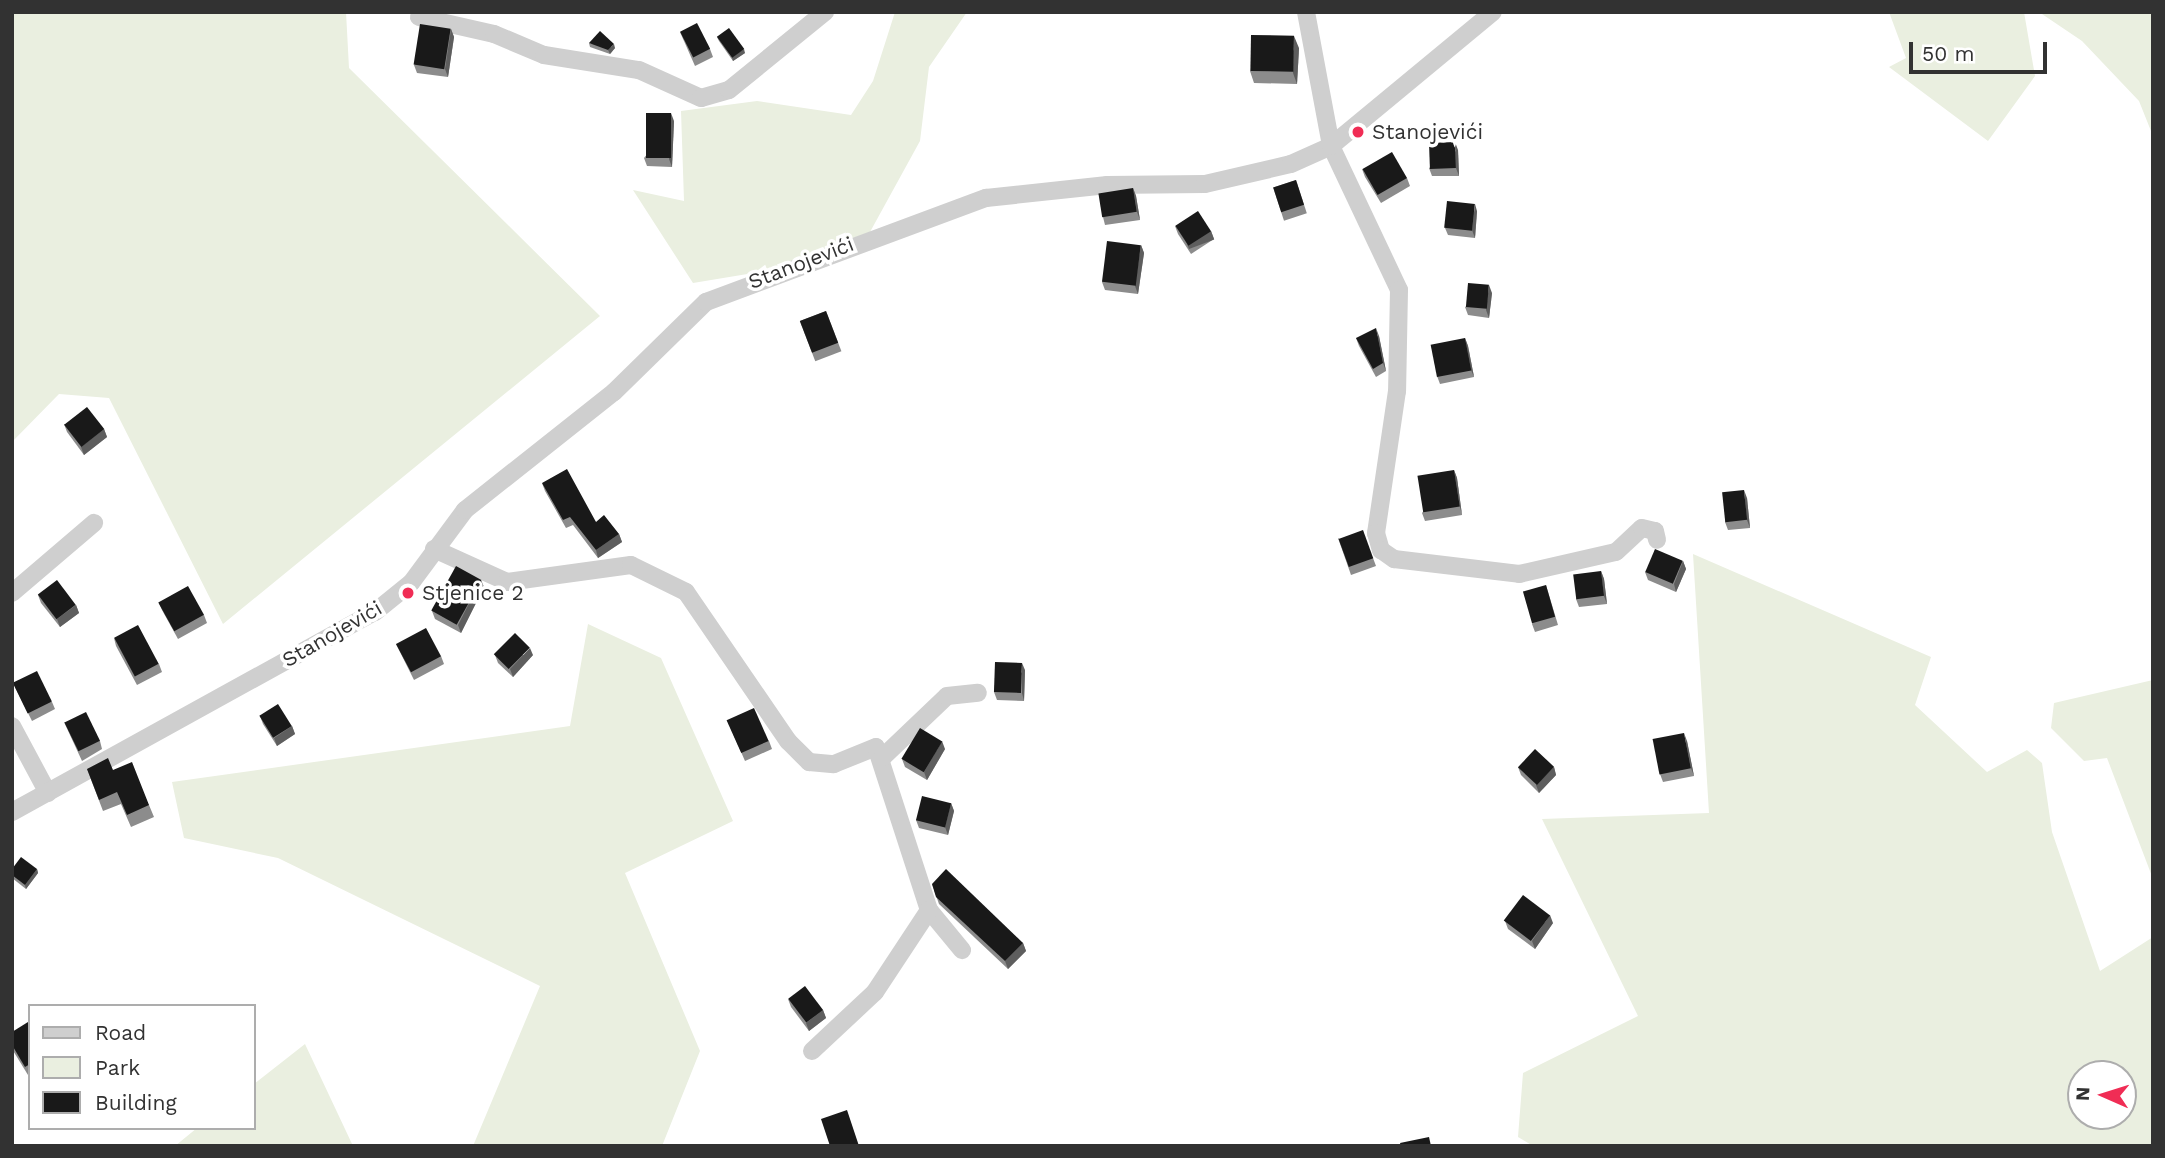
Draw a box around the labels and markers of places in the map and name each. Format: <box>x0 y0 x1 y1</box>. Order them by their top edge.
place label: Stanojevići <box>1372 119 1483 145</box>
marker: Stanojevići <box>1350 124 1366 140</box>
place label: Stjenice 2 <box>422 580 524 606</box>
marker: Stjenice 2 <box>400 585 416 601</box>

